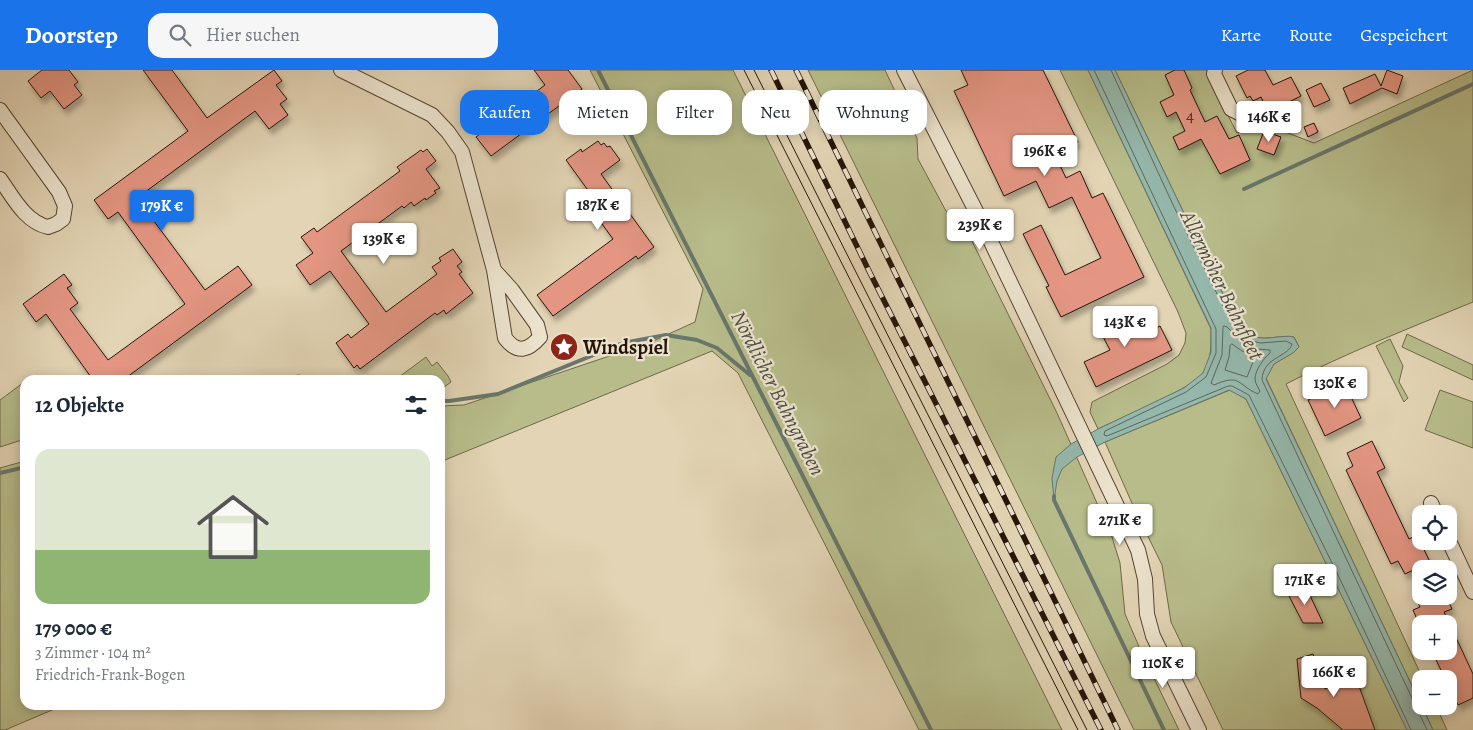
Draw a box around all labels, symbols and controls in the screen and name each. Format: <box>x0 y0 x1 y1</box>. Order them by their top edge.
search box <box>148 13 498 58</box>
text: Doorstep <box>25 19 118 51</box>
icon: search <box>166 21 194 49</box>
text: Hier suchen <box>206 22 300 48</box>
text: Karte <box>1221 23 1261 47</box>
text: Route <box>1289 23 1332 47</box>
text: Gespeichert <box>1360 23 1448 47</box>
chip: Kaufen <box>460 90 549 135</box>
chip: Mieten <box>559 90 647 135</box>
chip: Filter <box>657 90 732 135</box>
chip: Neu <box>742 90 809 135</box>
chip: Wohnung <box>819 90 927 135</box>
pin: 146K € <box>1228 100 1310 143</box>
house number: 4 <box>1186 103 1194 127</box>
text: 146K € <box>1247 106 1291 128</box>
pin: 196K € <box>1004 134 1086 177</box>
text: 196K € <box>1023 140 1067 162</box>
pin: 187K € <box>557 189 639 231</box>
pin: 179K € <box>121 190 203 232</box>
text: 187K € <box>577 194 619 216</box>
text: 179K € <box>141 195 183 217</box>
water label: Allermöher Bahnfleet <box>1173 205 1271 365</box>
pin: 239K € <box>939 208 1021 251</box>
text: 239K € <box>958 214 1002 236</box>
pin: 139K € <box>343 222 425 265</box>
text: 139K € <box>363 228 405 250</box>
water label: Nördlicher Bahngraben <box>724 306 832 480</box>
pin: 143K € <box>1084 306 1166 348</box>
text: 143K € <box>1104 311 1146 333</box>
place icon: Windspiel <box>549 332 579 362</box>
place label: Windspiel <box>582 334 669 361</box>
pin: 130K € <box>1294 366 1376 409</box>
text: 130K € <box>1313 372 1357 394</box>
text: 12 Objekte <box>35 391 124 419</box>
icon: filters <box>402 391 430 419</box>
icon: home <box>188 482 278 572</box>
pin: 271K € <box>1079 504 1161 546</box>
map controls <box>1412 505 1457 715</box>
button: locate <box>1412 505 1457 550</box>
text: 271K € <box>1099 509 1141 531</box>
button: layers <box>1412 560 1457 605</box>
pin: 171K € <box>1264 564 1346 606</box>
text: 171K € <box>1285 569 1325 591</box>
text: 179 000 € <box>35 614 112 642</box>
button: + <box>1412 615 1457 660</box>
text: 3 Zimmer · 104 m² <box>35 642 151 664</box>
pin: 110K € <box>1122 646 1204 689</box>
text: 110K € <box>1142 652 1184 674</box>
pin: 166K € <box>1293 656 1375 698</box>
text: 166K € <box>1312 661 1356 683</box>
text: Friedrich-Frank-Bogen <box>35 664 185 686</box>
button: − <box>1412 670 1457 715</box>

